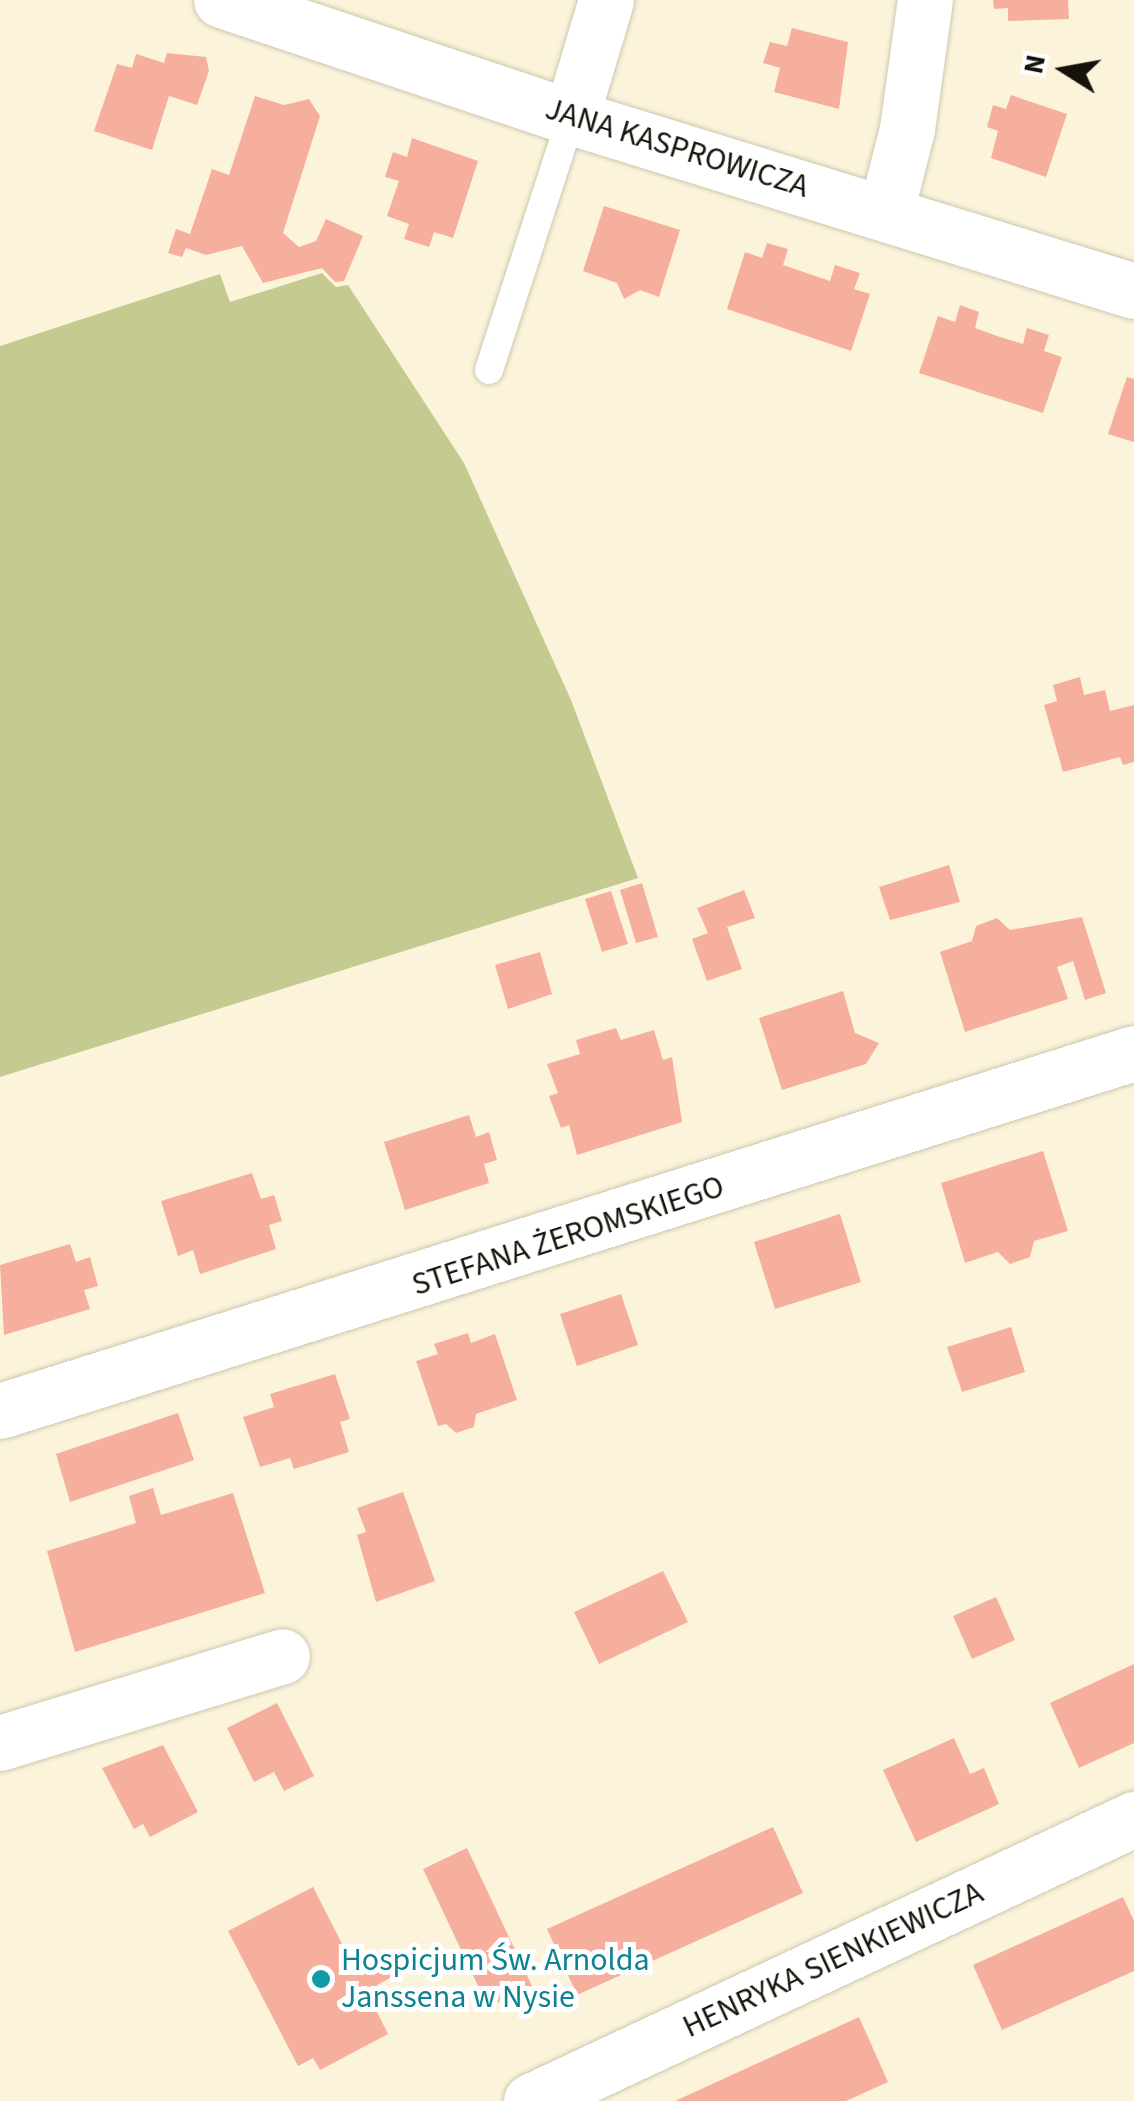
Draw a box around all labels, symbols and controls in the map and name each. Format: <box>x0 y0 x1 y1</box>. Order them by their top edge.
north arrow <box>1014 20 1114 120</box>
text: N <box>1013 51 1056 77</box>
street label: JANA KASPROWICZA <box>541 90 813 206</box>
street label: STEFANA ŻEROMSKIEGO <box>407 1167 729 1305</box>
street label: HENRYKA SIENKIEWICZA <box>677 1874 989 2046</box>
place label: Hospicjum Św. Arnolda Janssena w Nysie <box>341 1942 650 2017</box>
marker: Hospicjum Św. Arnolda Janssena w Nysie <box>310 1968 332 1990</box>

